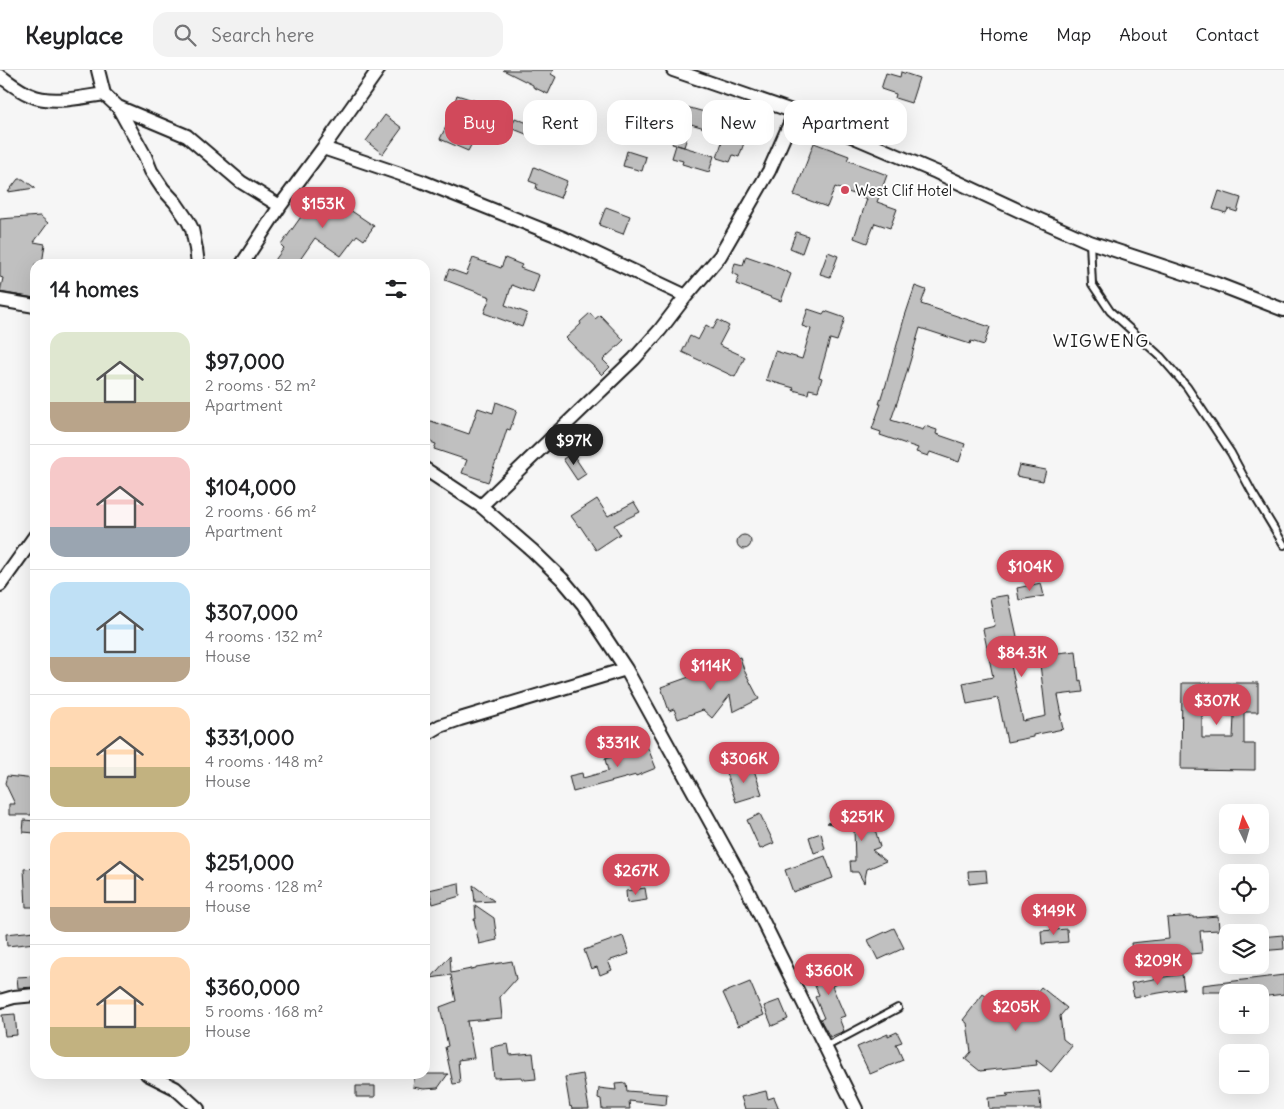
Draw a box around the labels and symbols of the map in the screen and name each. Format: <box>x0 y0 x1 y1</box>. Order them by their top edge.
place label: West Clif Hotel <box>855 181 952 200</box>
marker: West Clif Hotel <box>839 184 851 196</box>
pin: $153K <box>288 186 358 229</box>
district label: WIGWENG <box>1053 329 1149 352</box>
pin: $97K <box>544 424 604 466</box>
pin: $104K <box>995 550 1065 592</box>
pin: $84.3K <box>981 636 1063 678</box>
pin: $114K <box>676 648 746 691</box>
pin: $307K <box>1182 684 1252 726</box>
pin: $331K <box>583 726 653 768</box>
pin: $306K <box>709 742 779 784</box>
pin: $251K <box>827 800 897 842</box>
north arrow <box>1219 804 1269 854</box>
pin: $267K <box>601 854 671 896</box>
pin: $149K <box>1019 894 1089 936</box>
pin: $209K <box>1123 944 1193 986</box>
pin: $360K <box>794 954 864 996</box>
pin: $205K <box>981 990 1051 1032</box>

